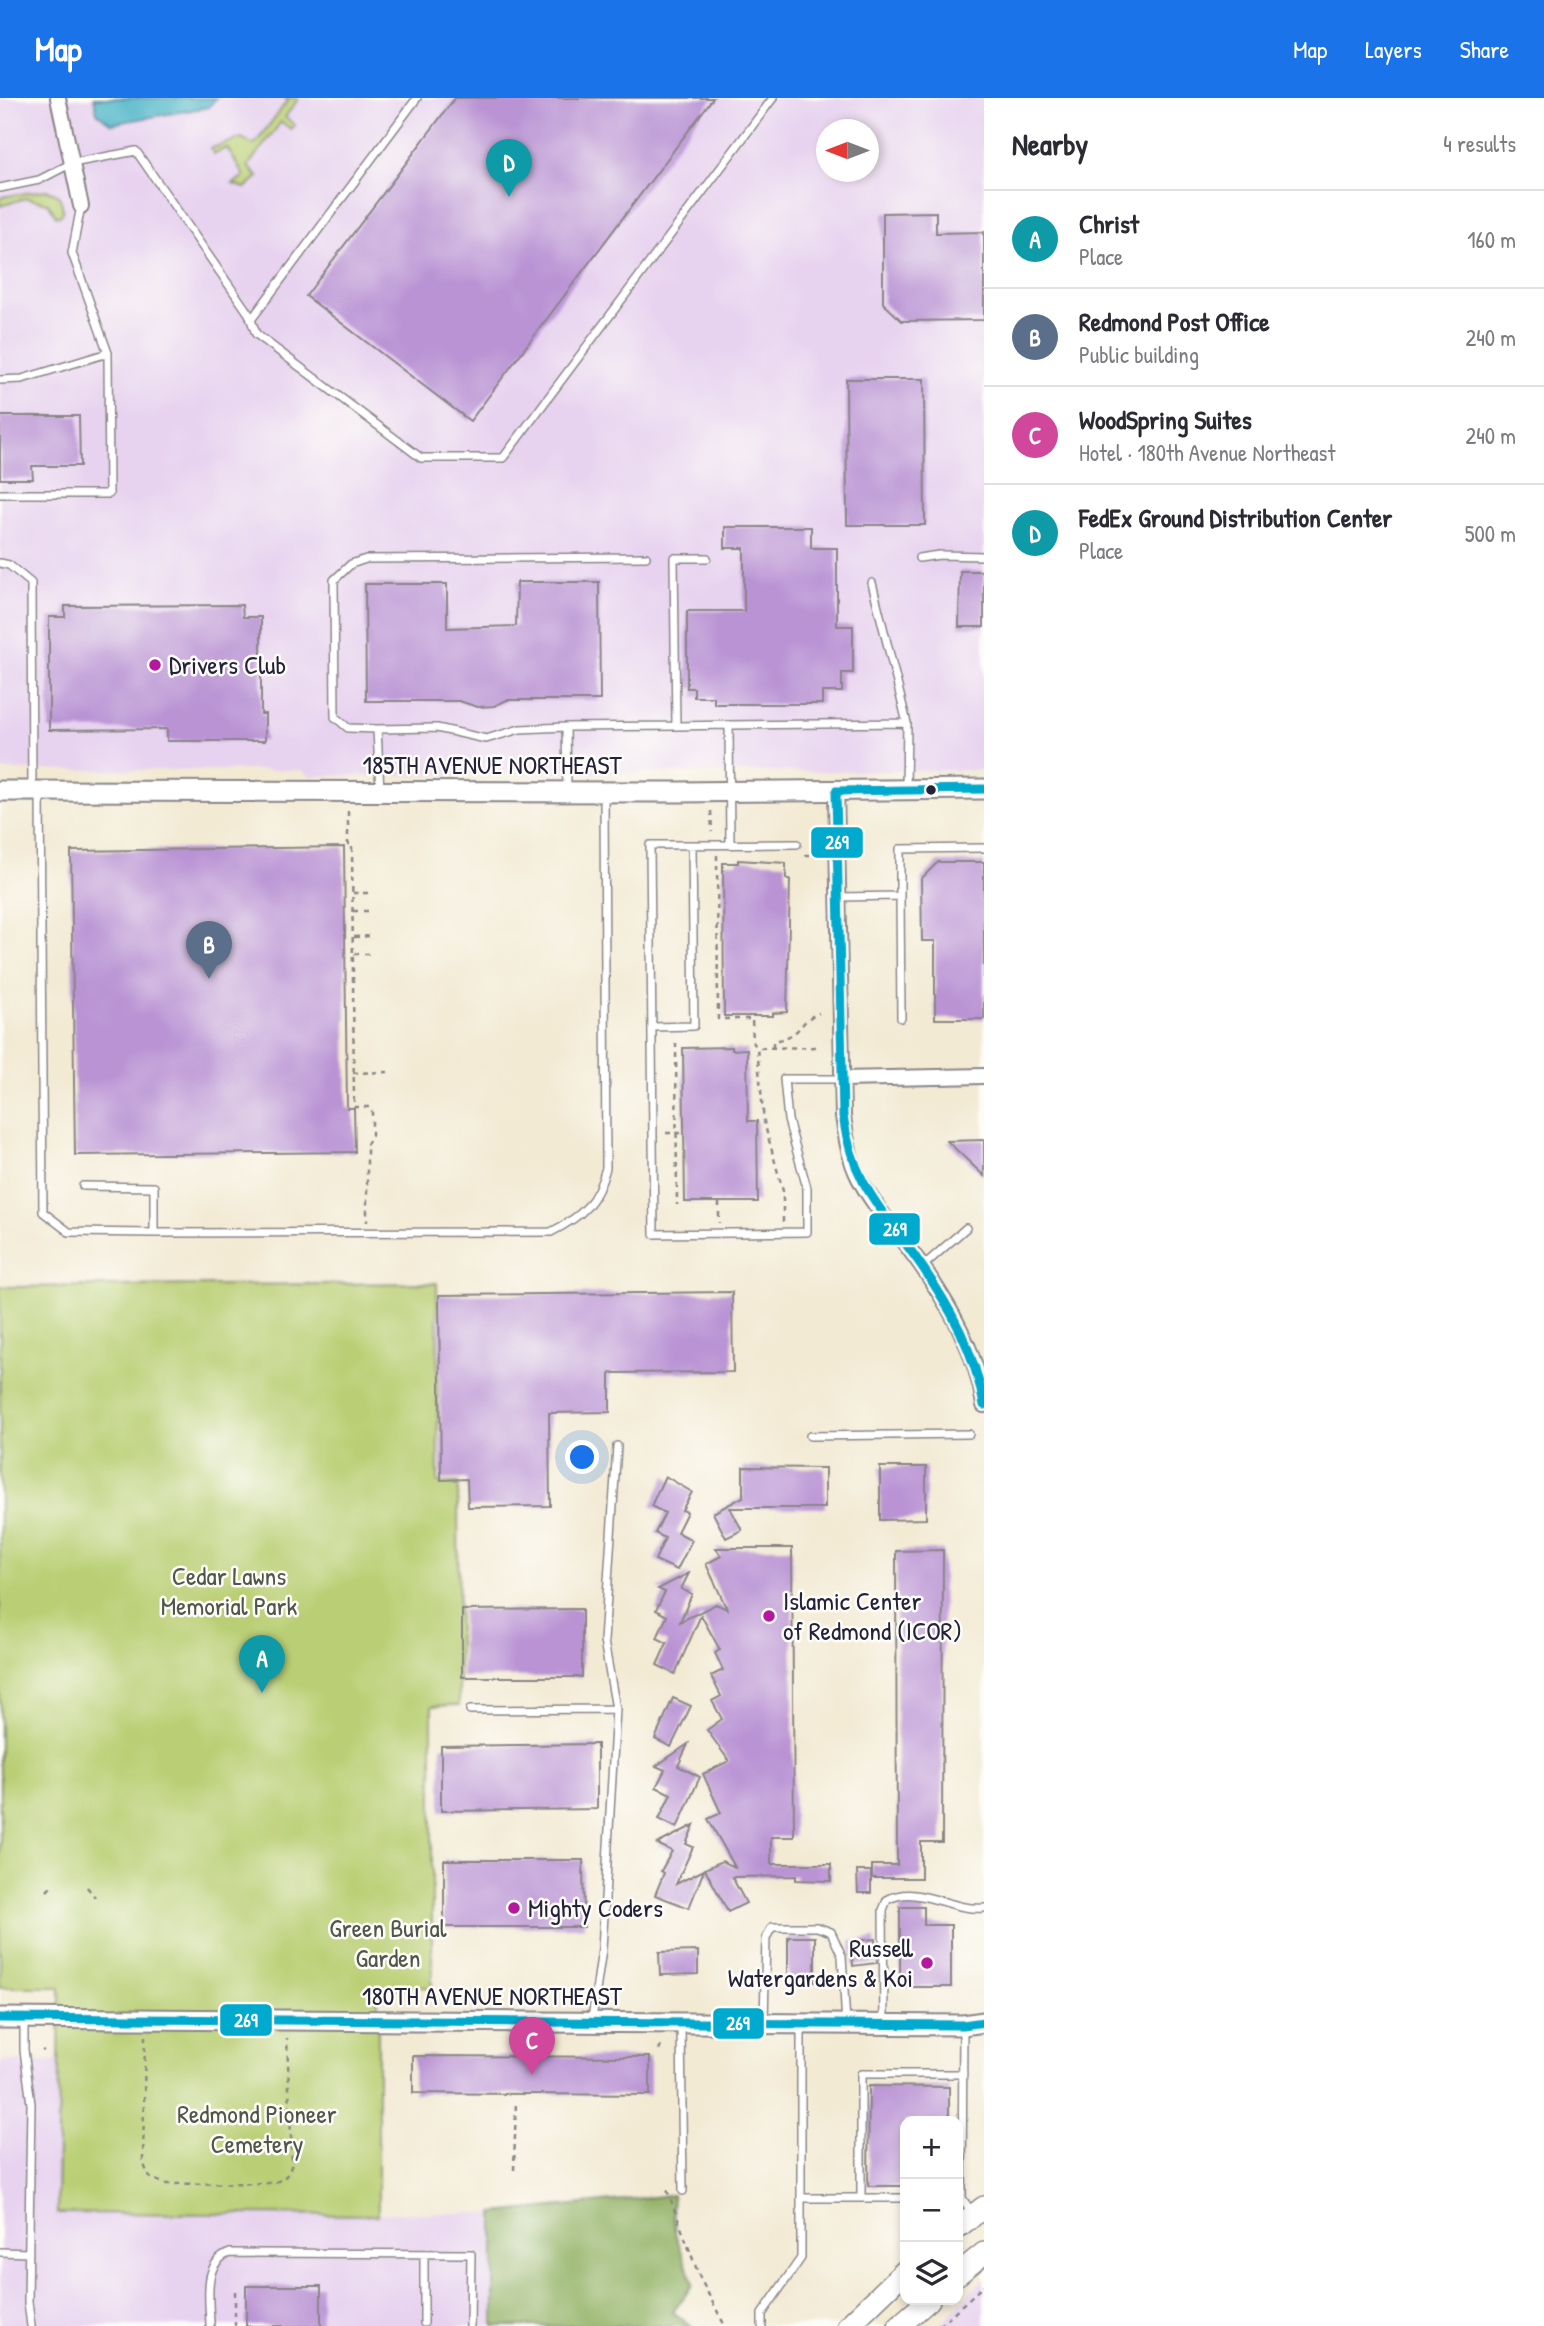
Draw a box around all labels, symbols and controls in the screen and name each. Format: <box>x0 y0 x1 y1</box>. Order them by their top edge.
text: Map <box>35 27 82 71</box>
text: Map <box>1293 33 1327 65</box>
text: Layers <box>1365 33 1422 65</box>
text: Share <box>1460 33 1509 65</box>
north arrow <box>816 119 879 182</box>
text: Nearby <box>1012 124 1088 164</box>
text: 4 results <box>1443 128 1516 159</box>
pin: D <box>486 139 532 197</box>
text: Christ <box>1079 206 1139 241</box>
text: A <box>1029 224 1041 255</box>
text: 160 m <box>1467 224 1516 255</box>
text: Place <box>1079 241 1123 272</box>
text: Redmond Post Office <box>1079 304 1270 339</box>
text: B <box>1029 322 1041 353</box>
text: 240 m <box>1465 322 1516 353</box>
text: Public building <box>1079 339 1199 370</box>
text: WoodSpring Suites <box>1079 402 1252 437</box>
text: C <box>1029 420 1041 451</box>
text: 240 m <box>1465 420 1516 451</box>
text: Hotel · 180th Avenue Northeast <box>1079 437 1335 468</box>
text: FedEx Ground Distribution Center <box>1079 500 1392 535</box>
text: D <box>1030 518 1040 549</box>
text: 500 m <box>1465 518 1516 549</box>
text: Place <box>1079 535 1123 566</box>
place label: Drivers Club <box>169 647 286 682</box>
marker: Drivers Club <box>147 657 163 673</box>
street label: 185TH AVENUE NORTHEAST <box>362 747 622 782</box>
unlabelled marker <box>924 783 938 797</box>
line badge: 269 <box>810 826 864 859</box>
text: 269 <box>825 829 849 855</box>
pin: B <box>186 921 232 979</box>
line badge: 269 <box>868 1212 921 1246</box>
text: 269 <box>883 1216 907 1242</box>
your location <box>565 1440 599 1474</box>
park label: Cedar Lawns Memorial Park <box>161 1558 297 1623</box>
place label: Islamic Center of Redmond (ICOR) <box>783 1583 962 1648</box>
marker: Islamic Center of Redmond (ICOR) <box>761 1608 777 1624</box>
pin: A <box>239 1635 285 1693</box>
place label: Mighty Coders <box>528 1890 663 1925</box>
marker: Mighty Coders <box>506 1900 522 1916</box>
park label: Green Burial Garden <box>329 1910 447 1975</box>
place label: Russell Watergardens & Koi <box>728 1930 914 1995</box>
marker: Russell Watergardens & Koi <box>919 1955 935 1971</box>
street label: 180TH AVENUE NORTHEAST <box>362 1978 623 2013</box>
line badge: 269 <box>219 2003 273 2037</box>
text: 269 <box>234 2007 258 2033</box>
line badge: 269 <box>712 2007 765 2040</box>
text: 269 <box>726 2010 750 2036</box>
pin: C <box>509 2017 555 2075</box>
park label: Redmond Pioneer Cemetery <box>177 2096 337 2161</box>
map controls <box>900 2116 963 2305</box>
button: + <box>900 2116 963 2179</box>
button: − <box>900 2179 963 2242</box>
button: layers <box>900 2242 963 2305</box>

